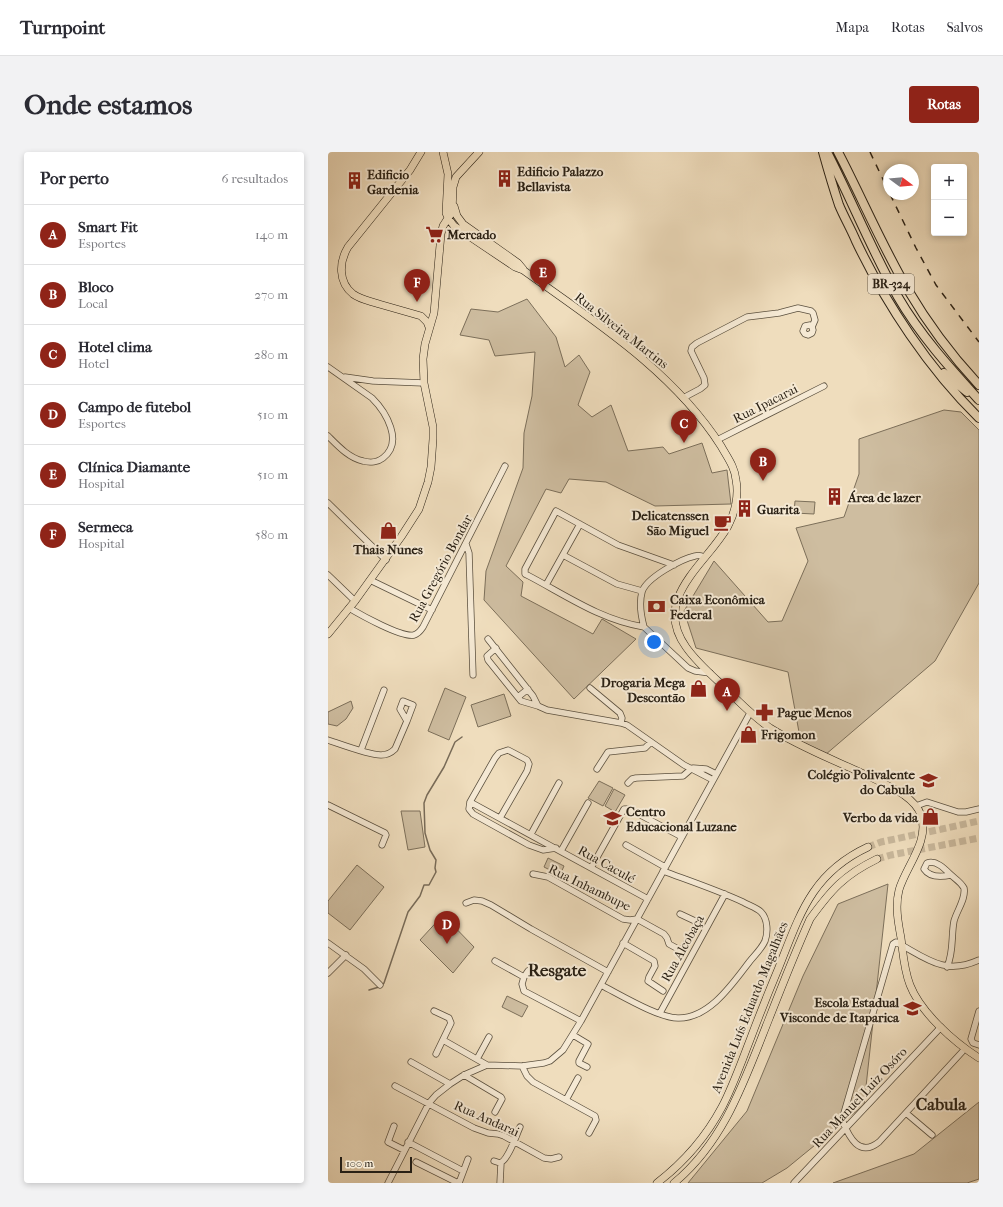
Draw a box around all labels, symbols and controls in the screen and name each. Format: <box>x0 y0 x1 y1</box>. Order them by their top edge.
text: Turnpoint <box>20 17 105 39</box>
text: Mapa <box>836 19 869 36</box>
text: Rotas <box>891 19 925 36</box>
text: Salvos <box>947 19 983 36</box>
button: Rotas <box>909 86 979 123</box>
text: Onde estamos <box>24 88 192 121</box>
place label: Edificio Palazzo Bellavista <box>517 164 604 194</box>
north arrow <box>883 164 919 200</box>
map controls <box>931 164 967 236</box>
button: + <box>931 164 967 200</box>
place label: Edificio Gardenia <box>367 167 419 197</box>
text: Por perto <box>40 168 109 188</box>
building icon: Edificio Palazzo Bellavista <box>494 168 514 188</box>
text: 6 resultados <box>221 171 288 186</box>
building icon: Edificio Gardenia <box>344 171 364 191</box>
button: − <box>931 200 967 236</box>
text: Smart Fit <box>78 218 138 236</box>
supermarket icon: Mercado <box>424 224 444 244</box>
text: A <box>49 227 57 242</box>
text: 140 m <box>255 227 288 242</box>
place label: Mercado <box>446 227 496 242</box>
text: Esportes <box>78 236 126 251</box>
pin: E <box>530 259 556 292</box>
pin: F <box>404 269 430 302</box>
road number: BR-324 <box>868 274 914 294</box>
text: Bloco <box>78 278 114 296</box>
text: B <box>49 287 57 302</box>
text: 270 m <box>254 287 288 302</box>
street label: Rua Silveira Martins <box>572 289 672 372</box>
text: Local <box>78 296 108 311</box>
text: Hotel clima <box>78 338 152 356</box>
text: C <box>49 347 57 362</box>
text: 280 m <box>254 347 288 362</box>
text: Hotel <box>78 356 109 371</box>
street label: Rua Ipacarai <box>730 381 800 426</box>
text: Campo de futebol <box>78 398 191 416</box>
text: D <box>48 407 58 422</box>
text: 510 m <box>257 407 288 422</box>
pin: C <box>671 410 697 443</box>
text: Esportes <box>78 416 126 431</box>
pin: B <box>750 448 776 481</box>
text: Clínica Diamante <box>78 458 190 476</box>
text: E <box>49 467 57 482</box>
text: 510 m <box>257 467 288 482</box>
text: Hospital <box>78 476 125 491</box>
building icon: Área de lazer <box>825 487 845 507</box>
place label: Área de lazer <box>847 490 921 505</box>
building icon: Guarita <box>734 499 754 519</box>
place label: Guarita <box>757 502 800 517</box>
place label: Delicatenssen São Miguel <box>631 508 709 539</box>
street label: Rua Gregório Bondar <box>406 512 475 625</box>
cafe icon: Delicatenssen São Miguel <box>712 512 732 532</box>
text: Sermeca <box>78 518 133 536</box>
shop icon: Thais Nunes <box>378 520 398 540</box>
text: F <box>50 527 56 542</box>
text: 580 m <box>255 527 288 542</box>
text: Hospital <box>78 536 125 551</box>
place label: Thais Nunes <box>352 542 423 557</box>
place label: Caixa Econômica Federal <box>669 592 766 622</box>
bank icon: Caixa Econômica Federal <box>647 596 667 616</box>
your location <box>644 632 664 652</box>
place label: Drogaria Mega Descontão <box>601 675 686 705</box>
pin: A <box>714 678 740 711</box>
shop icon: Drogaria Mega Descontão <box>688 679 708 699</box>
pharmacy icon: Pague Menos <box>754 702 774 722</box>
place label: Pague Menos <box>777 705 852 721</box>
shop icon: Frigomon <box>738 724 758 744</box>
place label: Frigomon <box>760 727 816 743</box>
place label: Colégio Polivalente do Cabula <box>808 767 916 797</box>
school or university icon: Colégio Polivalente do Cabula <box>918 771 938 791</box>
place label: Centro Educacional Luzane <box>626 804 737 834</box>
shop icon: Verbo da vida <box>921 807 941 827</box>
school or university icon: Centro Educacional Luzane <box>603 808 623 828</box>
place label: Verbo da vida <box>842 810 919 825</box>
street label: Rua Caculé <box>575 843 639 887</box>
street label: Rua Inhambupe <box>546 861 634 914</box>
pin: D <box>434 911 460 944</box>
street label: Rua Alcobaça <box>658 911 708 985</box>
street label: Avenida Luís Eduardo Magalhães <box>708 919 791 1096</box>
district label: Resgate <box>528 960 587 981</box>
place label: Escola Estadual Visconde de Itaparica <box>779 995 900 1026</box>
school or university icon: Escola Estadual Visconde de Itaparica <box>902 999 922 1019</box>
street label: Rua Manuel Luiz Osóro <box>809 1044 910 1151</box>
district label: Cabula <box>916 1094 967 1114</box>
street label: Rua Andarai <box>452 1097 522 1140</box>
scale bar <box>340 1155 412 1174</box>
text: 100 m <box>346 1157 374 1170</box>

